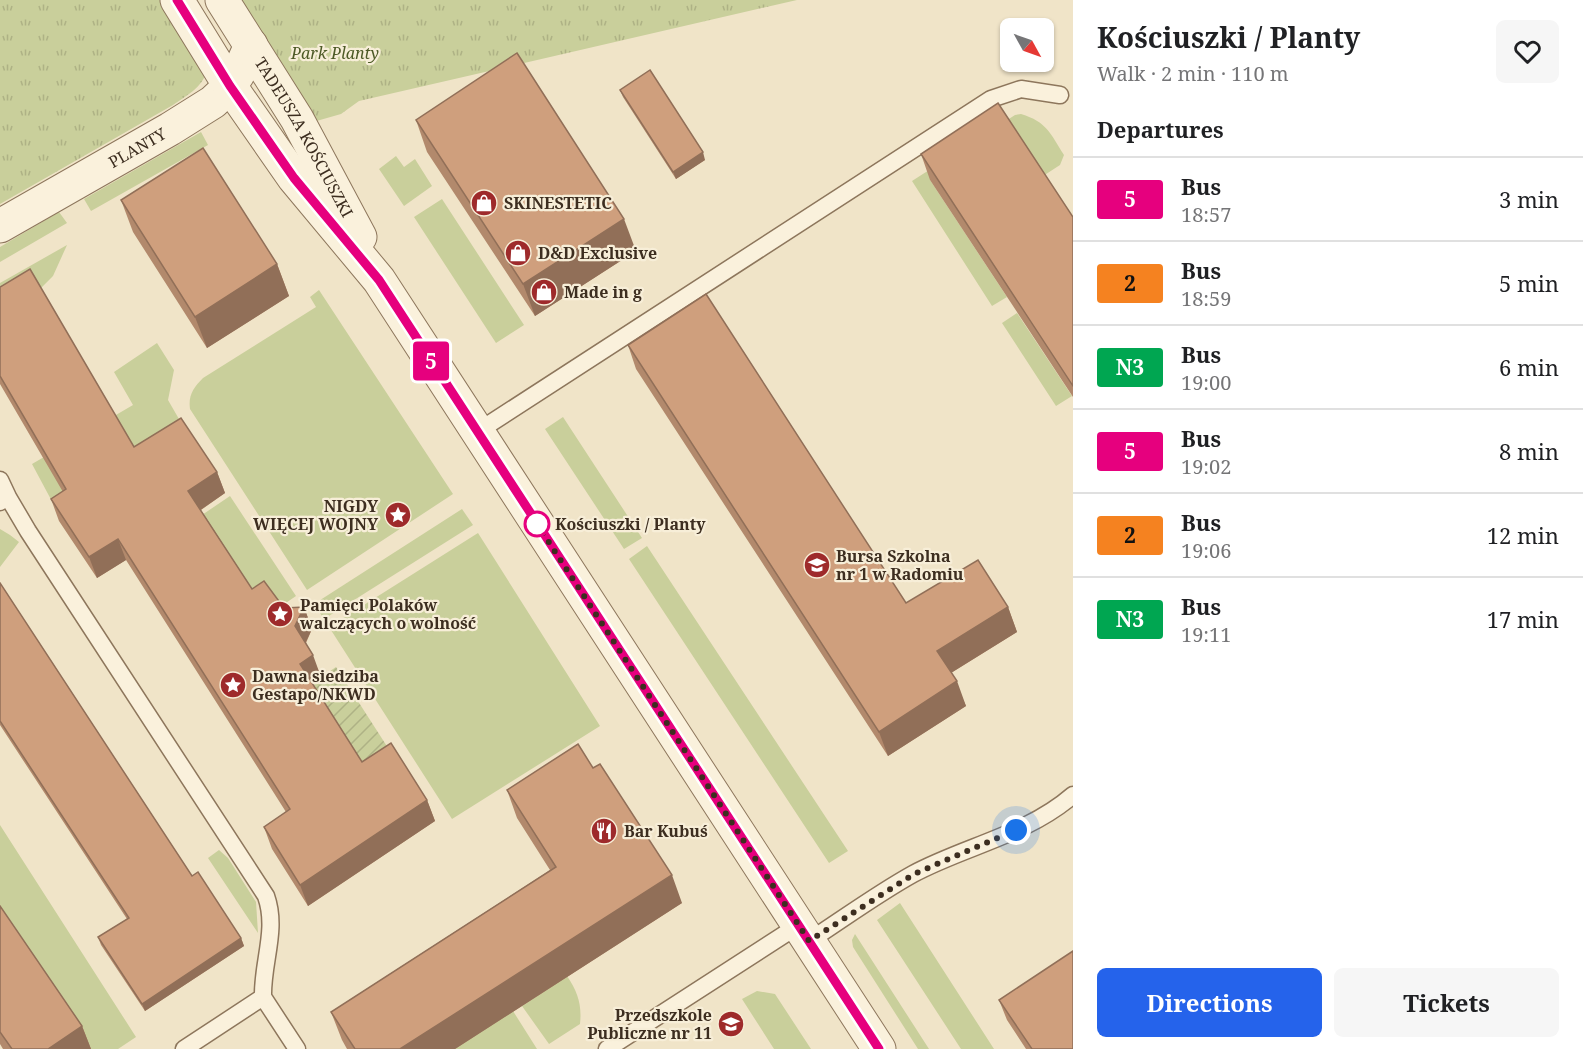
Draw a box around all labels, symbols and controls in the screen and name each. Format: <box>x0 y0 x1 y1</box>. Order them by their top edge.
north arrow <box>1000 18 1054 72</box>
map controls <box>1000 18 1054 72</box>
text: Kościuszki / Planty <box>1097 18 1360 56</box>
button: heart <box>1496 20 1559 83</box>
park label: Park Planty <box>290 42 379 64</box>
street label: TADEUSZA KOŚCIUSZKI <box>250 53 358 221</box>
text: Walk · 2 min · 110 m <box>1097 60 1289 87</box>
text: Departures <box>1097 114 1224 144</box>
street label: PLANTY <box>104 122 171 173</box>
text: Bus <box>1181 171 1221 201</box>
text: 3 min <box>1499 184 1559 214</box>
text: 5 <box>1124 185 1136 213</box>
shop icon: SKINESTETIC <box>469 188 499 218</box>
place label: SKINESTETIC <box>504 192 612 214</box>
text: 18:57 <box>1181 201 1231 228</box>
shop icon: D&D Exclusive <box>503 238 533 268</box>
place label: D&D Exclusive <box>538 242 657 264</box>
text: Bus <box>1181 255 1221 285</box>
text: 5 min <box>1499 268 1559 298</box>
text: 2 <box>1124 269 1136 297</box>
shop icon: Made in g <box>529 277 559 307</box>
place label: Made in g <box>564 281 642 303</box>
text: 18:59 <box>1181 285 1231 312</box>
text: Bus <box>1181 339 1221 369</box>
line badge: 5 <box>412 342 450 380</box>
text: 5 <box>425 347 437 375</box>
text: 6 min <box>1499 352 1559 382</box>
text: N3 <box>1116 353 1144 381</box>
text: 19:00 <box>1181 369 1231 396</box>
text: Bus <box>1181 423 1221 453</box>
text: 8 min <box>1499 436 1559 466</box>
text: 5 <box>1124 437 1136 465</box>
text: 19:02 <box>1181 453 1231 480</box>
place label: NIGDY WIĘCEJ WOJNY <box>253 495 379 535</box>
place icon: NIGDY WIĘCEJ WOJNY <box>383 500 413 530</box>
text: Bus <box>1181 507 1221 537</box>
marker: Kościuszki / Planty <box>524 511 550 537</box>
place label: Kościuszki / Planty <box>555 513 706 535</box>
text: 12 min <box>1487 520 1559 550</box>
text: 2 <box>1124 521 1136 549</box>
text: 19:06 <box>1181 537 1231 564</box>
place label: Bursa Szkolna nr 1 w Radomiu <box>836 545 964 585</box>
school or university icon: Bursa Szkolna nr 1 w Radomiu <box>802 550 832 580</box>
text: Bus <box>1181 591 1221 621</box>
place label: Pamięci Polaków walczących o wolność <box>299 594 476 634</box>
place icon: Pamięci Polaków walczących o wolność <box>265 599 295 629</box>
text: 17 min <box>1487 604 1559 634</box>
text: N3 <box>1116 605 1144 633</box>
text: 19:11 <box>1181 621 1231 648</box>
place label: Dawna siedziba Gestapo/NKWD <box>252 665 379 705</box>
place icon: Dawna siedziba Gestapo/NKWD <box>218 670 248 700</box>
your location <box>1001 815 1031 845</box>
restaurant icon: Bar Kubuś <box>589 816 619 846</box>
place label: Bar Kubuś <box>624 820 708 842</box>
button: Directions <box>1097 968 1322 1037</box>
button: Tickets <box>1334 968 1559 1037</box>
place label: Przedszkole Publiczne nr 11 <box>587 1004 712 1044</box>
school or university icon: Przedszkole Publiczne nr 11 <box>716 1009 746 1039</box>

